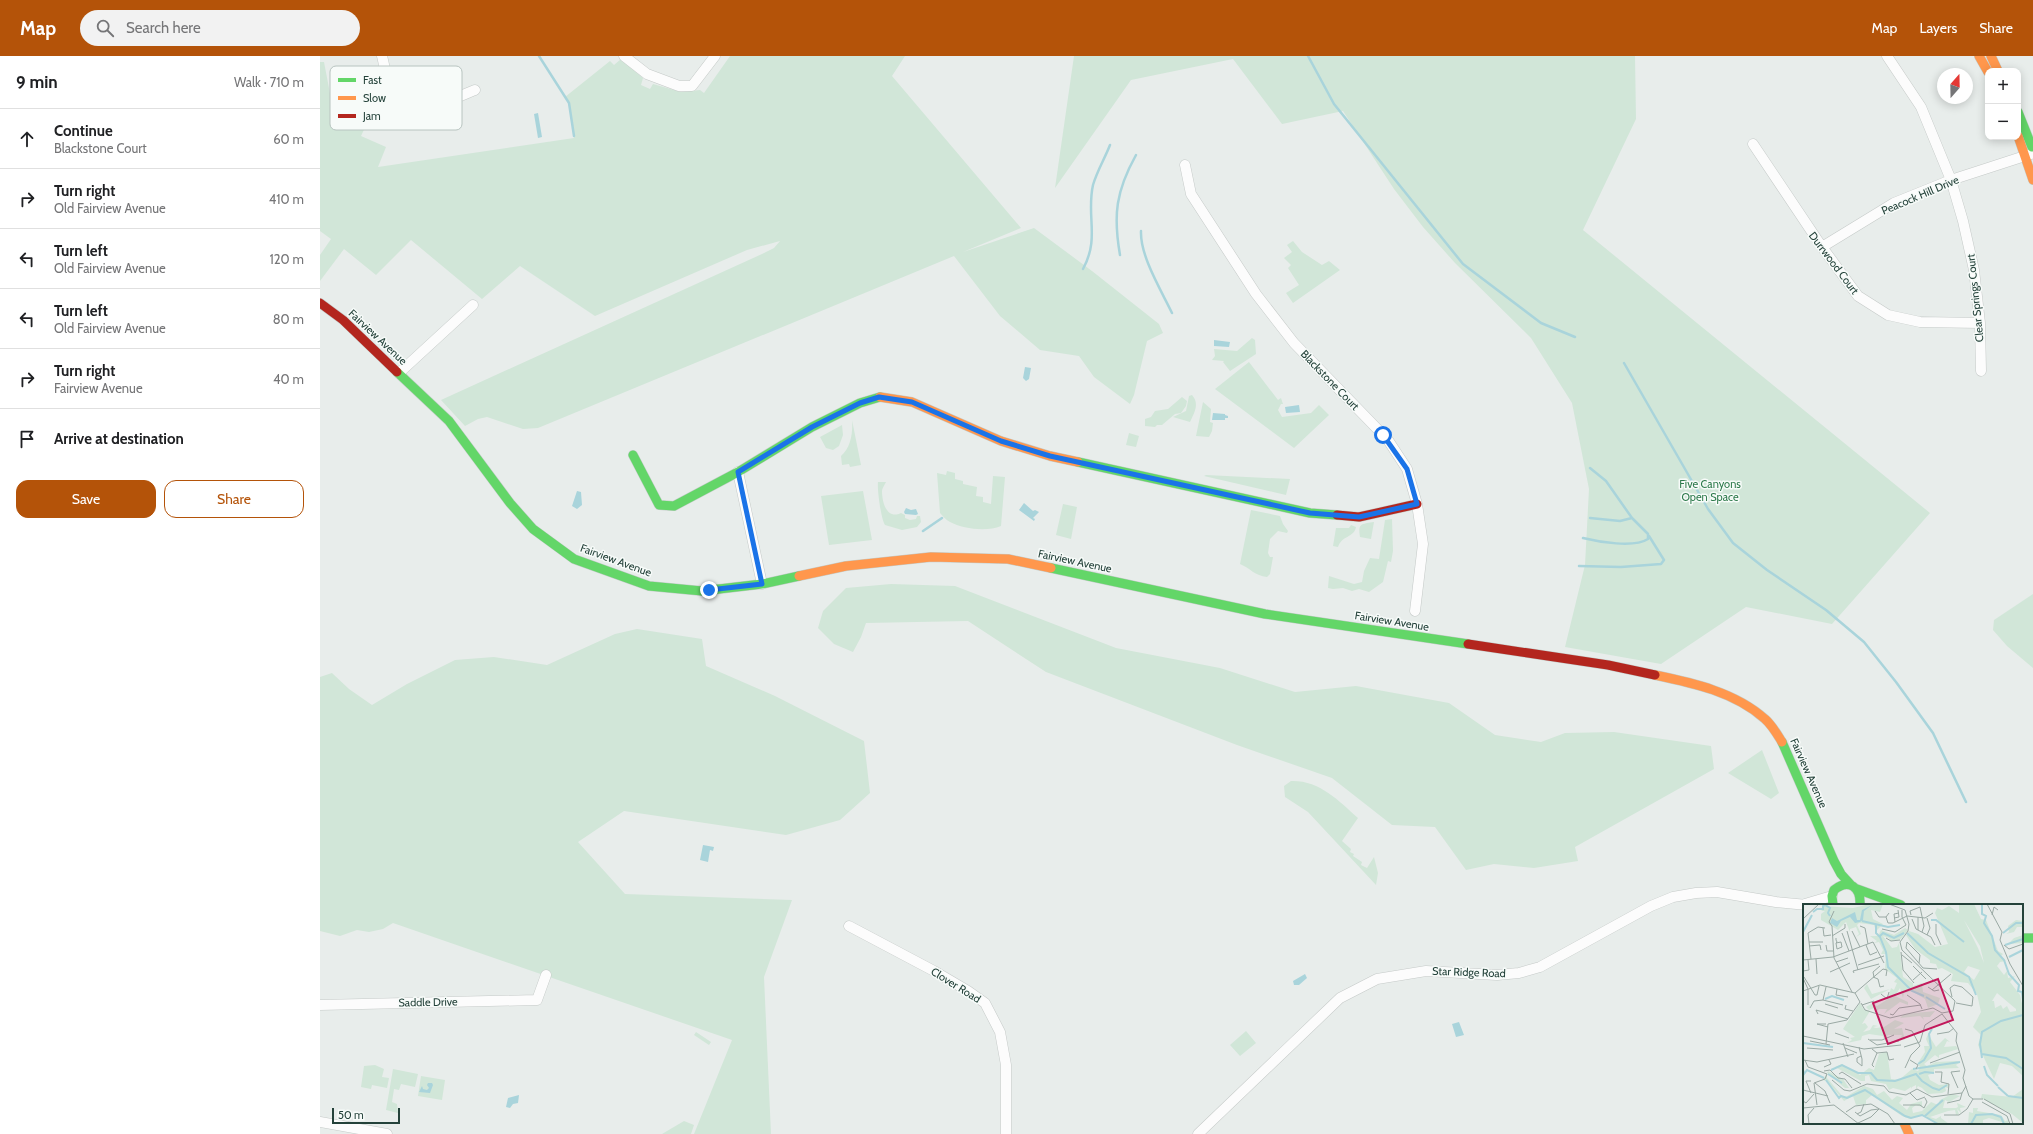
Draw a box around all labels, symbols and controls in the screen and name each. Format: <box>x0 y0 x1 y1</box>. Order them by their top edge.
search box <box>80 10 360 46</box>
text: Map <box>20 17 56 40</box>
icon: search <box>94 17 116 39</box>
text: Search here <box>126 19 201 37</box>
text: Map <box>1872 19 1897 37</box>
text: Layers <box>1919 19 1957 37</box>
text: Share <box>1979 19 2013 37</box>
legend <box>330 66 462 130</box>
north arrow <box>1937 68 1973 104</box>
map controls <box>1985 68 2021 140</box>
button: + <box>1985 68 2021 104</box>
text: 9 min <box>16 72 58 92</box>
text: Fast <box>363 73 382 87</box>
text: Walk · 710 m <box>234 74 304 90</box>
text: Slow <box>363 91 386 105</box>
button: − <box>1985 104 2021 140</box>
text: Jam <box>362 109 381 123</box>
text: Continue <box>54 122 113 140</box>
icon: ahead <box>16 128 38 150</box>
text: 60 m <box>273 131 304 147</box>
text: Blackstone Court <box>54 140 147 156</box>
street label: Peacock Hill Drive <box>1879 172 1961 218</box>
text: Turn right <box>54 182 115 200</box>
icon: right <box>16 188 38 210</box>
text: 410 m <box>269 191 304 207</box>
text: Old Fairview Avenue <box>54 200 166 216</box>
street label: Durrwood Court <box>1806 229 1862 297</box>
text: Turn left <box>54 242 108 260</box>
icon: left <box>16 248 38 270</box>
text: 120 m <box>270 251 304 267</box>
street label: Clear Springs Court <box>1963 253 1987 343</box>
text: Old Fairview Avenue <box>54 260 166 276</box>
text: Turn left <box>54 302 108 320</box>
street label: Fairview Avenue <box>346 306 410 368</box>
icon: left <box>16 308 38 330</box>
text: 80 m <box>273 311 304 327</box>
text: Old Fairview Avenue <box>54 320 166 336</box>
street label: Blackstone Court <box>1298 347 1362 413</box>
text: Turn right <box>54 362 115 380</box>
icon: right <box>16 368 38 390</box>
text: 40 m <box>273 371 304 387</box>
text: Fairview Avenue <box>54 380 143 396</box>
route start <box>1374 426 1392 444</box>
icon: arrive <box>16 428 38 450</box>
text: Arrive at destination <box>54 430 184 448</box>
park label: Five Canyons Open Space <box>1679 477 1741 504</box>
button: Save <box>16 480 156 518</box>
button: Share <box>164 480 304 518</box>
street label: Fairview Avenue <box>578 541 654 580</box>
street label: Fairview Avenue <box>1037 546 1113 576</box>
route end <box>700 581 718 599</box>
street label: Fairview Avenue <box>1354 608 1430 634</box>
street label: Fairview Avenue <box>1787 736 1831 810</box>
inset map <box>1803 904 2023 1124</box>
street label: Clover Road <box>929 964 983 1006</box>
street label: Star Ridge Road <box>1432 964 1506 980</box>
street label: Saddle Drive <box>398 994 458 1010</box>
scale bar <box>332 1106 400 1125</box>
text: 50 m <box>338 1108 364 1122</box>

